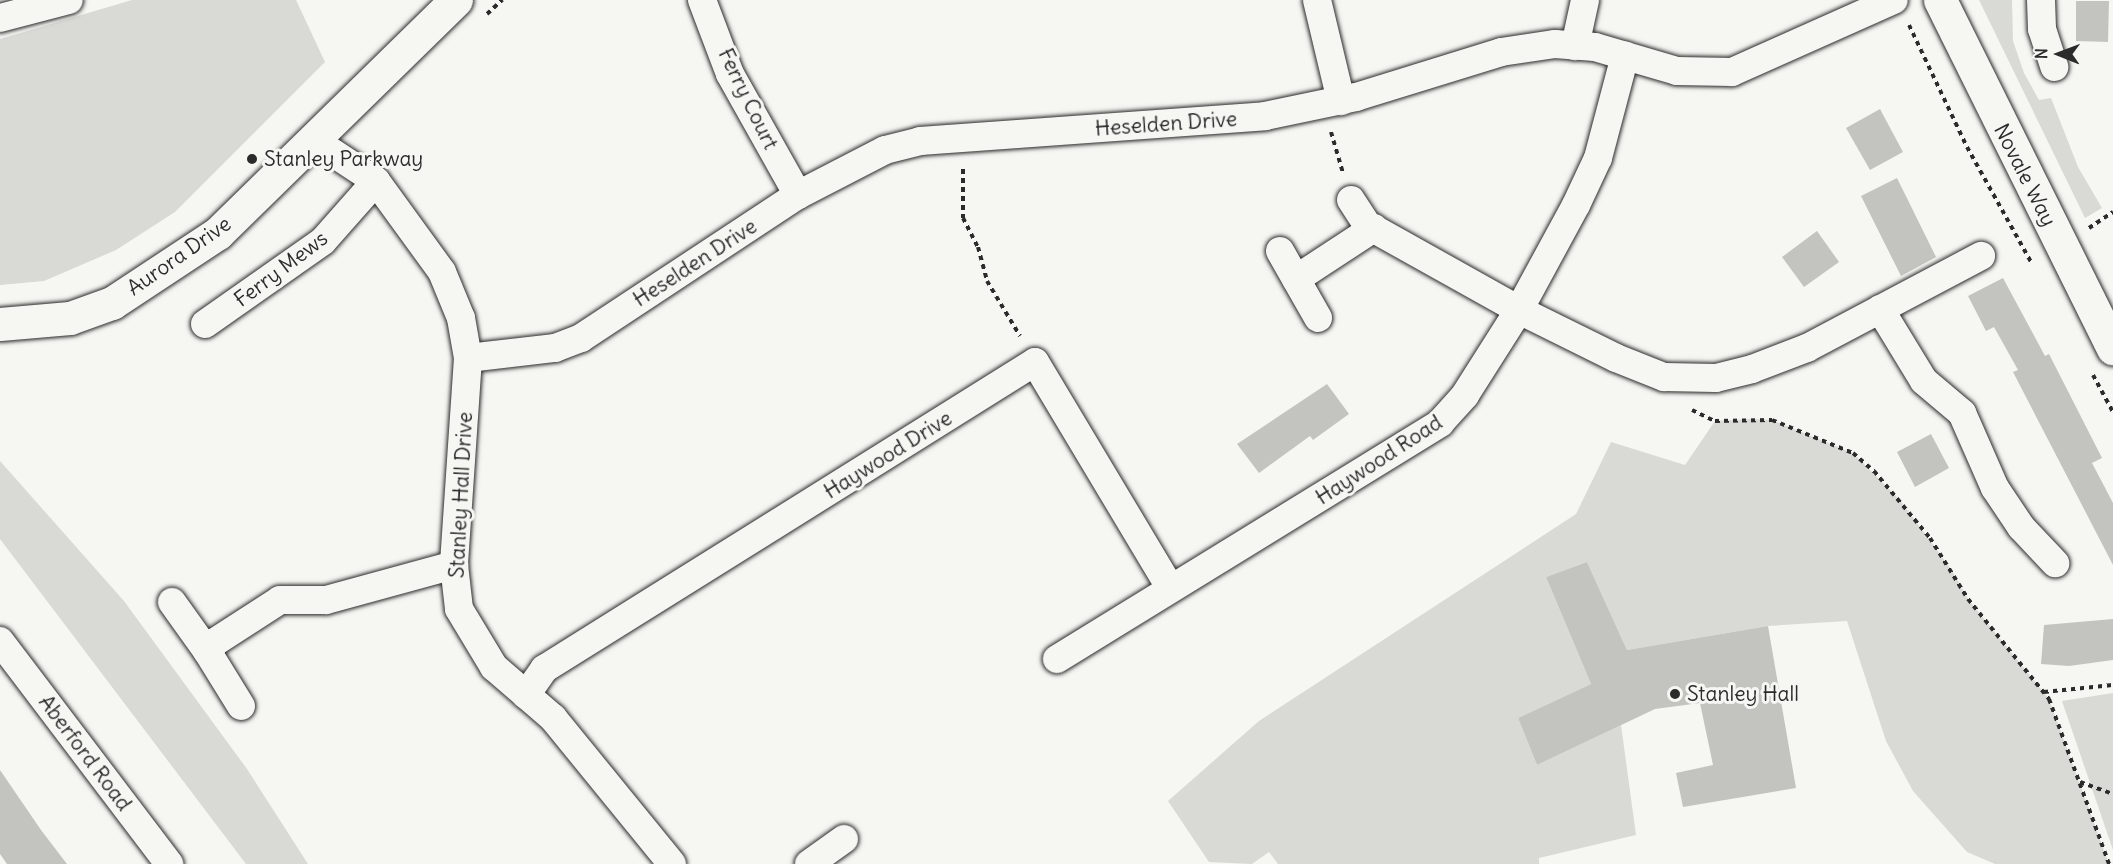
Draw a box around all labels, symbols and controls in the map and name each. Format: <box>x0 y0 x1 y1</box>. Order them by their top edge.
north arrow <box>2029 24 2089 84</box>
street label: Ferry Court <box>713 44 783 154</box>
text: N <box>2031 48 2051 59</box>
street label: Heselden Drive <box>1094 106 1238 142</box>
street label: Novale Way <box>1988 120 2062 230</box>
place label: Stanley Parkway <box>264 146 423 172</box>
marker: Stanley Parkway <box>245 152 259 166</box>
street label: Aurora Drive <box>122 211 236 301</box>
street label: Heselden Drive <box>629 214 761 312</box>
street label: Ferry Mews <box>229 226 333 312</box>
street label: Haywood Drive <box>819 406 957 504</box>
street label: Haywood Road <box>1311 410 1447 510</box>
street label: Stanley Hall Drive <box>444 411 478 579</box>
place label: Stanley Hall <box>1687 681 1799 707</box>
marker: Stanley Hall <box>1668 687 1682 701</box>
street label: Aberford Road <box>33 690 137 816</box>

